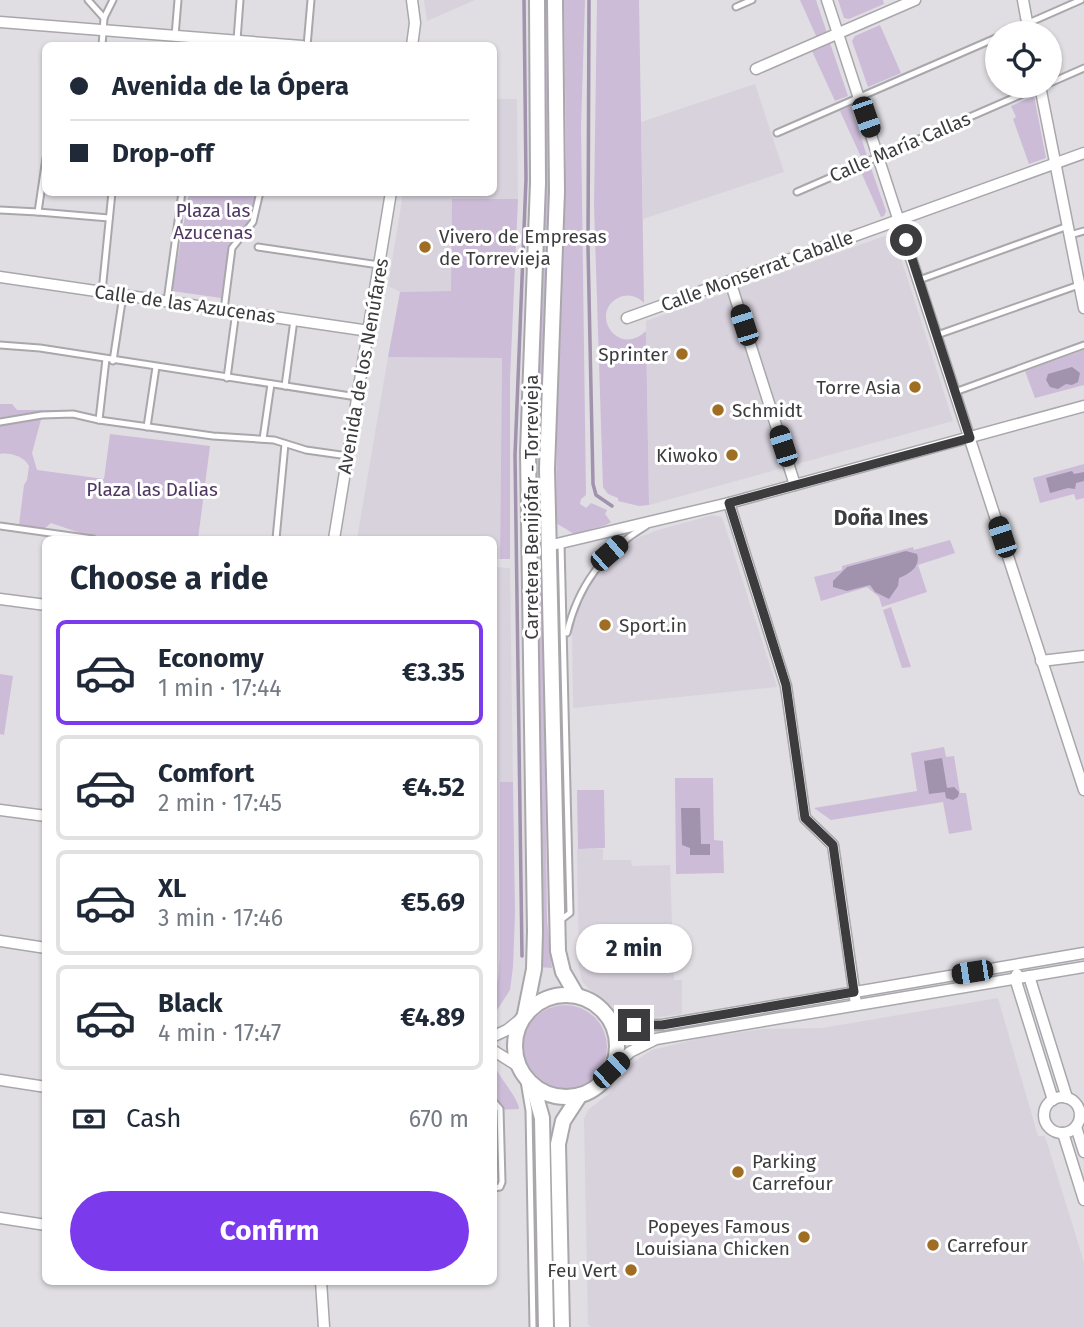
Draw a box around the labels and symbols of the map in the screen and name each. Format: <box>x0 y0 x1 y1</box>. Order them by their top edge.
car <box>850 94 883 140</box>
street label: Calle María Callas <box>826 107 974 187</box>
park label: Plaza las Azucenas <box>173 199 253 244</box>
route start <box>890 224 922 256</box>
place label: Vivero de Empresas de Torrevieja <box>439 225 607 270</box>
street label: Calle Monserrat Caballe <box>658 225 856 317</box>
marker: Vivero de Empresas de Torrevieja <box>417 239 433 255</box>
street label: Avenida de los Nenúfares <box>333 256 393 476</box>
street label: Calle de las Azucenas <box>93 280 277 328</box>
car <box>728 302 761 348</box>
place label: Sprinter <box>598 343 669 366</box>
marker: Sprinter <box>674 346 690 362</box>
street label: Carretera Benijófar - Torrevieja <box>520 374 543 640</box>
place label: Torre Asia <box>816 376 901 399</box>
marker: Torre Asia <box>907 379 923 395</box>
place label: Schmidt <box>732 399 803 422</box>
marker: Schmidt <box>710 402 726 418</box>
car <box>767 423 800 469</box>
place label: Kiwoko <box>656 444 718 467</box>
marker: Kiwoko <box>724 447 740 463</box>
park label: Plaza las Dalias <box>86 478 218 501</box>
district label: Doña Ines <box>834 505 928 531</box>
car <box>986 514 1019 560</box>
car <box>587 531 632 575</box>
place label: Sport.in <box>619 614 687 637</box>
marker: Sport.in <box>597 617 613 633</box>
callout: 2 min <box>576 923 692 972</box>
car <box>950 958 995 986</box>
route end <box>618 1009 650 1041</box>
car <box>589 1048 634 1092</box>
place label: Parking Carrefour <box>752 1150 834 1195</box>
marker: Parking Carrefour <box>730 1164 746 1180</box>
place label: Popeyes Famous Louisiana Chicken <box>635 1215 790 1260</box>
marker: Popeyes Famous Louisiana Chicken <box>796 1229 812 1245</box>
place label: Carrefour <box>947 1234 1029 1257</box>
marker: Carrefour <box>925 1237 941 1253</box>
place label: Feu Vert <box>547 1259 617 1282</box>
marker: Feu Vert <box>623 1262 639 1278</box>

